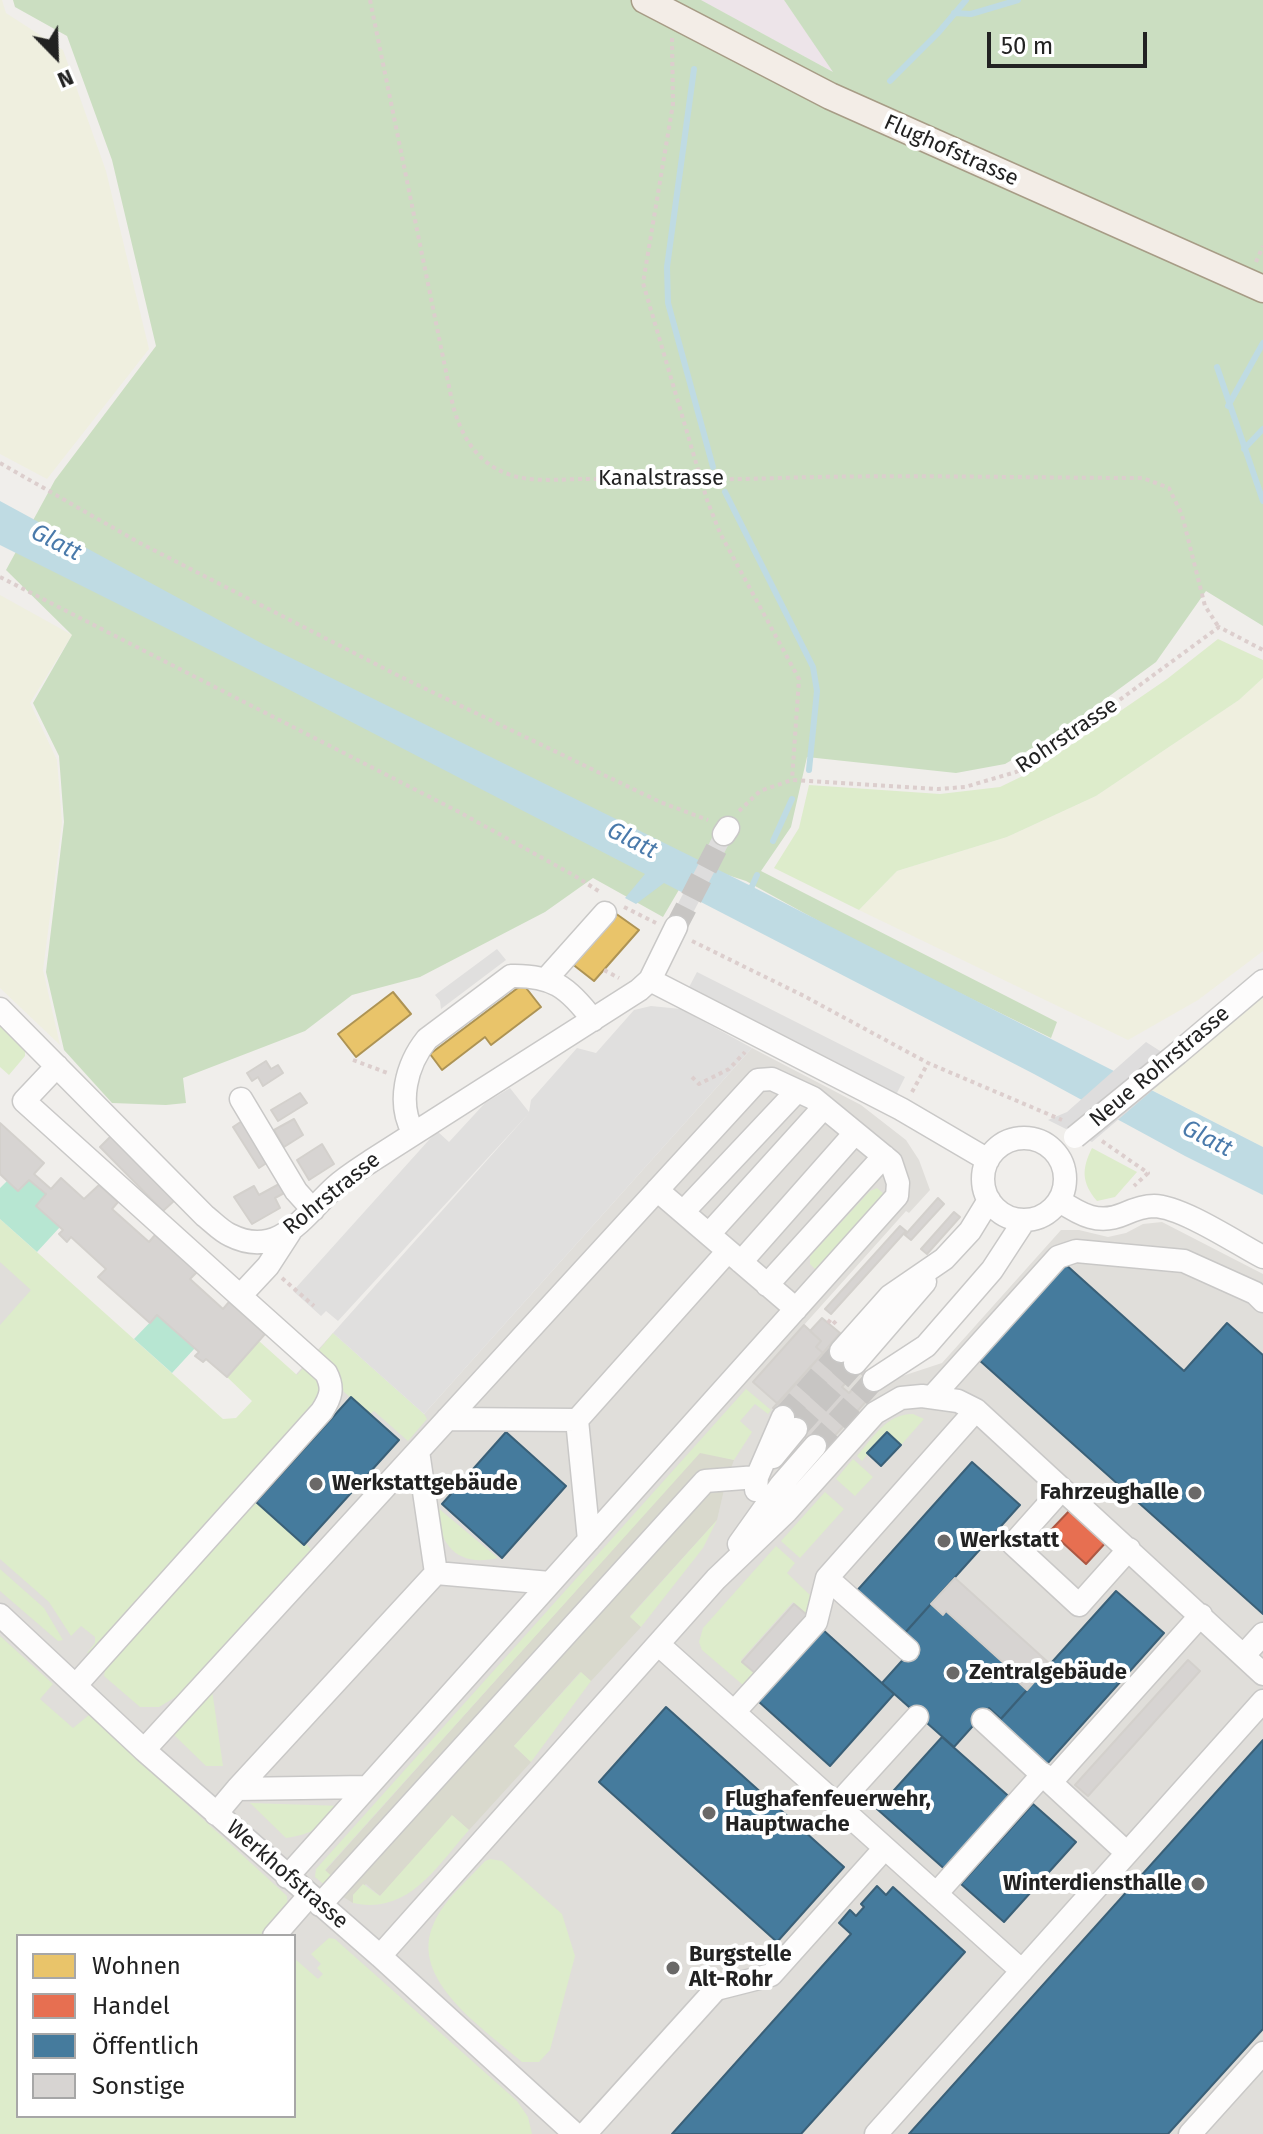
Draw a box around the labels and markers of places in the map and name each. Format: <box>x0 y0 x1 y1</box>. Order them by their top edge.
place label: Werkstattgebäude <box>332 1471 518 1497</box>
marker: Werkstattgebäude <box>307 1475 325 1493</box>
place label: Fahrzeughalle <box>1040 1480 1179 1506</box>
marker: Fahrzeughalle <box>1186 1484 1204 1502</box>
place label: Werkstatt <box>960 1528 1059 1554</box>
marker: Werkstatt <box>935 1532 953 1550</box>
place label: Zentralgebäude <box>969 1660 1127 1686</box>
marker: Zentralgebäude <box>944 1664 962 1682</box>
place label: Flughafenfeuerwehr, Hauptwache <box>725 1787 931 1838</box>
marker: Flughafenfeuerwehr, Hauptwache <box>700 1804 718 1822</box>
place label: Winterdiensthalle <box>1003 1871 1182 1897</box>
marker: Winterdiensthalle <box>1189 1875 1207 1893</box>
place label: Burgstelle Alt-Rohr <box>689 1942 792 1994</box>
marker: Burgstelle Alt-Rohr <box>664 1959 682 1977</box>

